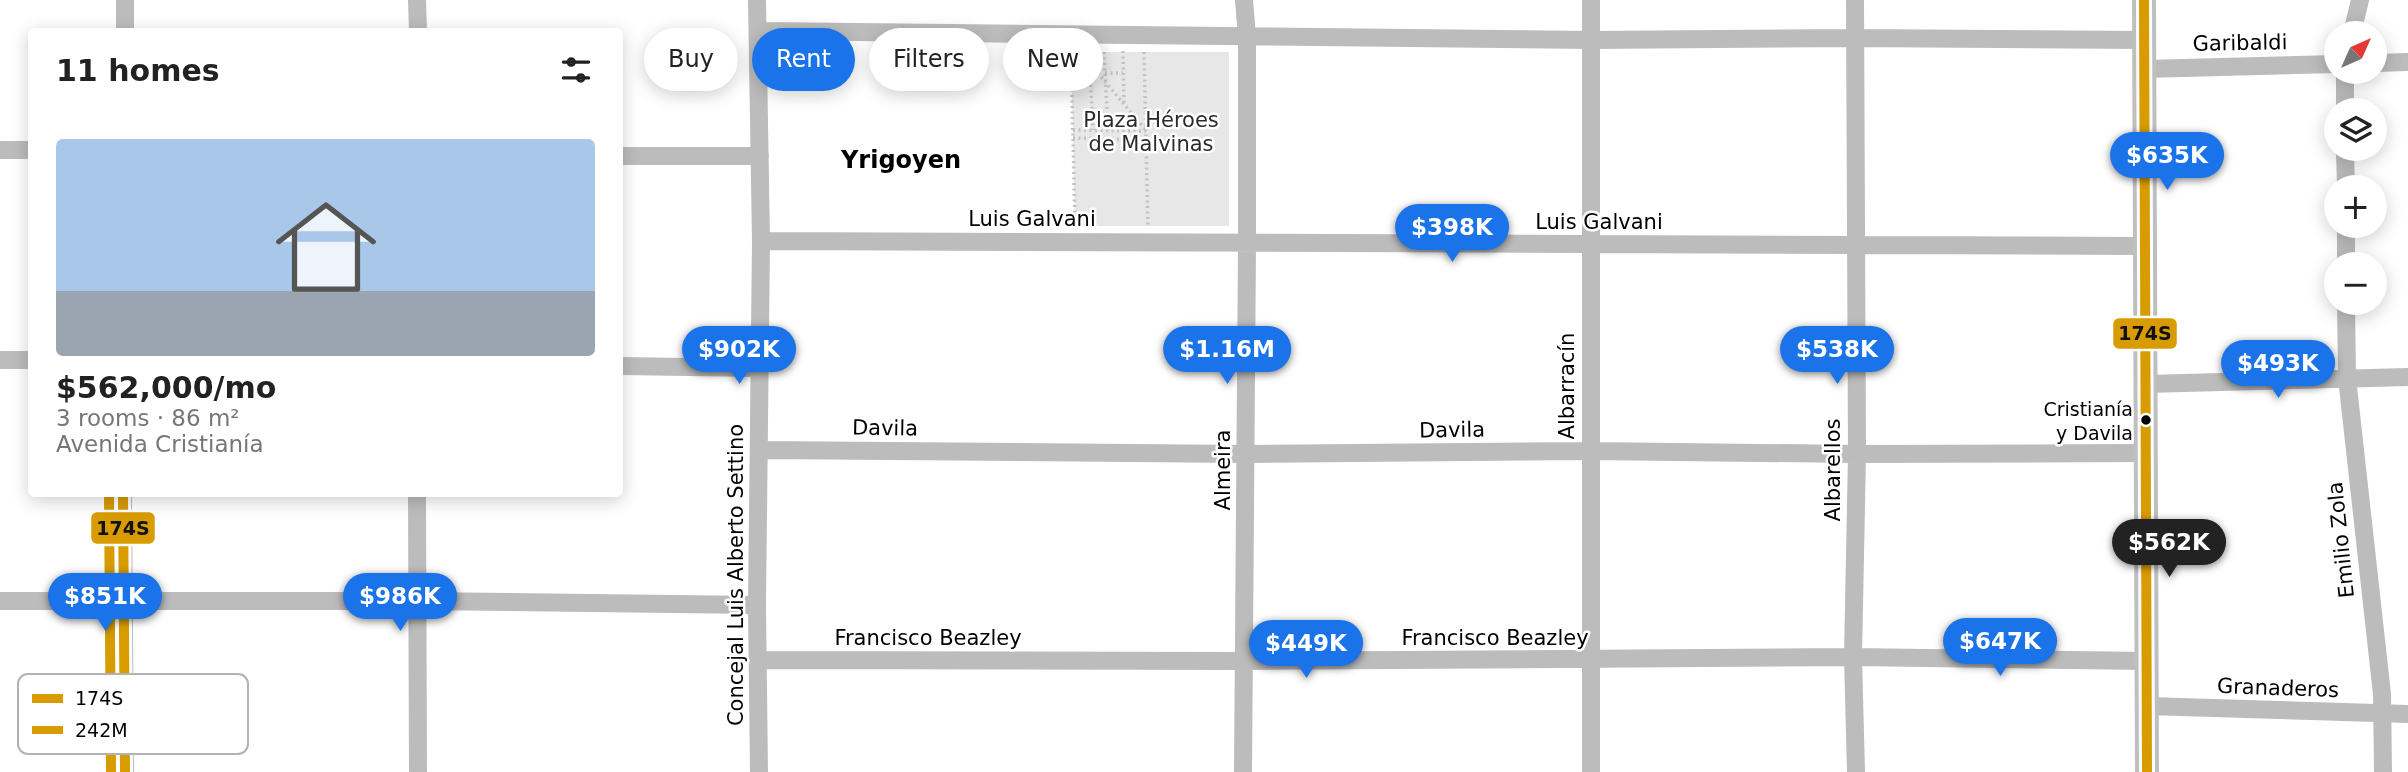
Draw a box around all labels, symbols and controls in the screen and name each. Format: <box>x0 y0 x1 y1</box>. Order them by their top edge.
north arrow <box>2324 21 2387 84</box>
map controls <box>2324 21 2387 315</box>
chip: Buy <box>644 28 738 91</box>
chip: Rent <box>752 28 855 91</box>
chip: Filters <box>869 28 989 91</box>
chip: New <box>1003 28 1103 91</box>
street label: Garibaldi <box>2192 30 2288 56</box>
icon: filters <box>557 51 595 89</box>
text: 11 homes <box>56 53 220 88</box>
button: layers <box>2324 98 2387 161</box>
park label: Plaza Héroes de Malvinas <box>1083 108 1219 156</box>
pin: $635K <box>2118 132 2216 192</box>
text: $635K <box>2126 142 2208 168</box>
district label: Yrigoyen <box>840 146 961 174</box>
button: + <box>2324 175 2387 238</box>
icon: home <box>263 184 389 310</box>
pin: $398K <box>1403 204 1501 264</box>
street label: Luis Galvani <box>968 207 1096 231</box>
street label: Luis Galvani <box>1535 210 1663 234</box>
text: $398K <box>1411 214 1493 240</box>
button: − <box>2324 252 2387 315</box>
line badge: 174S <box>2112 317 2178 350</box>
text: 174S <box>2118 322 2172 344</box>
pin: $902K <box>690 326 788 386</box>
pin: $1.16M <box>1170 326 1284 386</box>
pin: $538K <box>1788 326 1886 386</box>
street label: Albarracín <box>1555 333 1579 439</box>
text: $902K <box>698 336 780 362</box>
text: $1.16M <box>1179 336 1275 362</box>
text: $538K <box>1796 336 1878 362</box>
pin: $493K <box>2229 340 2327 400</box>
text: $493K <box>2237 350 2319 376</box>
text: $562,000/mo <box>56 370 276 405</box>
place label: Cristianía y Davila <box>2043 398 2133 444</box>
text: 3 rooms · 86 m² <box>56 405 240 431</box>
marker: Cristianía y Davila <box>2139 413 2153 427</box>
street label: Davila <box>852 415 918 441</box>
street label: Davila <box>1419 417 1485 443</box>
street label: Albarellos <box>1821 419 1845 521</box>
street label: Concejal Luis Alberto Settino <box>724 424 748 726</box>
street label: Almeira <box>1211 430 1235 510</box>
text: Avenida Cristianía <box>56 431 264 457</box>
street label: Emilio Zola <box>2323 481 2359 599</box>
line badge: 174S <box>90 511 156 545</box>
text: 174S <box>96 517 150 539</box>
pin: $562K <box>2120 520 2218 579</box>
text: $562K <box>2128 529 2210 555</box>
pin: $851K <box>56 574 154 633</box>
pin: $986K <box>351 574 449 633</box>
text: $851K <box>64 583 146 609</box>
text: $986K <box>359 583 441 609</box>
pin: $647K <box>1951 618 2049 678</box>
pin: $449K <box>1257 620 1355 680</box>
street label: Francisco Beazley <box>834 626 1022 650</box>
street label: Francisco Beazley <box>1401 626 1589 650</box>
text: $647K <box>1959 628 2041 654</box>
text: $449K <box>1265 630 1347 656</box>
legend <box>18 674 248 754</box>
street label: Granaderos <box>2217 674 2339 702</box>
text: 174S <box>75 687 123 709</box>
text: 242M <box>75 719 128 741</box>

